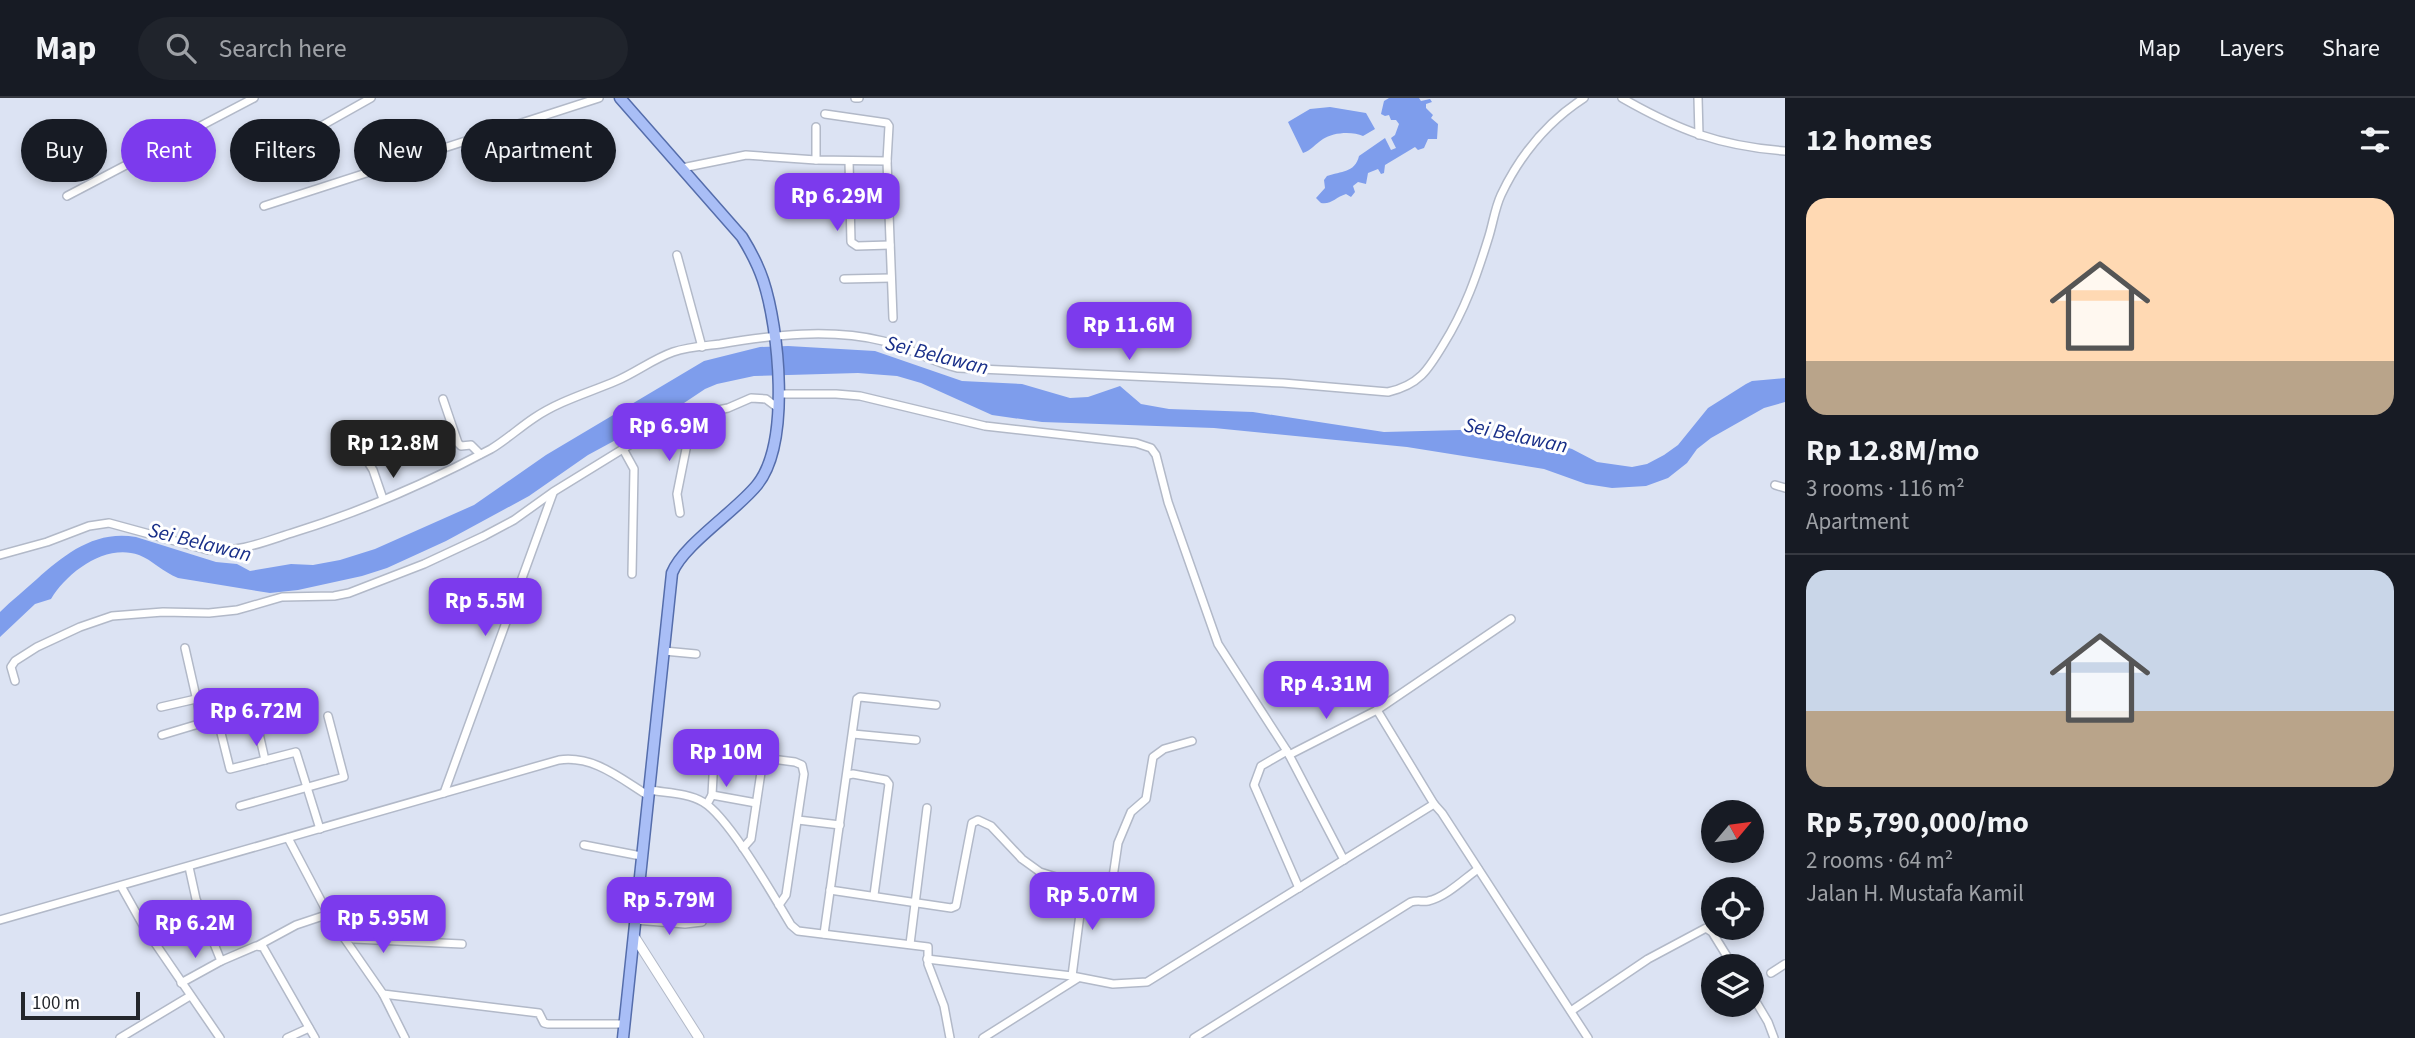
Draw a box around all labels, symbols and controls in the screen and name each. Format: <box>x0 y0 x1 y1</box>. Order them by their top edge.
search box <box>138 17 628 80</box>
text: Map <box>35 25 96 72</box>
icon: search <box>162 29 200 67</box>
text: Search here <box>218 30 347 67</box>
text: Map <box>2138 31 2181 66</box>
text: Layers <box>2219 31 2284 66</box>
text: Share <box>2322 31 2380 66</box>
chip: Buy <box>21 119 107 182</box>
chip: Rent <box>121 119 216 182</box>
chip: Filters <box>230 119 340 182</box>
chip: New <box>354 119 447 182</box>
chip: Apartment <box>461 119 616 182</box>
text: 12 homes <box>1806 119 1932 162</box>
icon: filters <box>2356 121 2394 159</box>
pin: Rp 6.29M <box>765 174 909 233</box>
text: Rp 6.29M <box>791 179 883 212</box>
icon: home <box>2037 243 2163 369</box>
pin: Rp 11.6M <box>1057 302 1201 362</box>
text: Rp 11.6M <box>1083 308 1175 341</box>
water label: Sei Belawan <box>882 328 992 382</box>
pin: Rp 6.9M <box>604 404 734 463</box>
text: Rp 6.9M <box>629 409 709 442</box>
water label: Sei Belawan <box>1461 409 1571 461</box>
pin: Rp 12.8M <box>321 420 465 480</box>
text: Rp 12.8M <box>347 426 439 459</box>
text: Rp 12.8M/mo <box>1806 429 1980 472</box>
text: 3 rooms · 116 m² <box>1806 472 1965 505</box>
text: Apartment <box>1806 505 1909 538</box>
water label: Sei Belawan <box>145 515 255 569</box>
pin: Rp 5.5M <box>420 578 550 638</box>
text: Rp 5.5M <box>445 584 525 617</box>
icon: home <box>2037 615 2163 741</box>
pin: Rp 4.31M <box>1254 662 1398 721</box>
text: Rp 4.31M <box>1280 667 1372 700</box>
pin: Rp 6.72M <box>184 688 328 748</box>
text: Rp 6.72M <box>210 694 302 727</box>
pin: Rp 10M <box>669 730 783 789</box>
text: Rp 10M <box>689 735 763 768</box>
north arrow <box>1701 800 1764 863</box>
map controls <box>1701 800 1764 1017</box>
text: Rp 5,790,000/mo <box>1806 801 2029 844</box>
text: 2 rooms · 64 m² <box>1806 844 1953 877</box>
pin: Rp 5.07M <box>1020 872 1164 932</box>
button: locate <box>1701 877 1764 940</box>
text: Jalan H. Mustafa Kamil <box>1806 877 2024 910</box>
pin: Rp 5.79M <box>597 878 741 937</box>
text: Rp 5.07M <box>1046 878 1138 911</box>
text: Rp 5.79M <box>623 883 715 916</box>
pin: Rp 5.95M <box>311 896 455 955</box>
pin: Rp 6.2M <box>130 900 260 960</box>
text: Rp 5.95M <box>337 901 429 934</box>
text: Rp 6.2M <box>155 906 235 939</box>
button: layers <box>1701 954 1764 1017</box>
scale bar <box>21 989 140 1021</box>
text: 100 m <box>32 990 80 1017</box>

